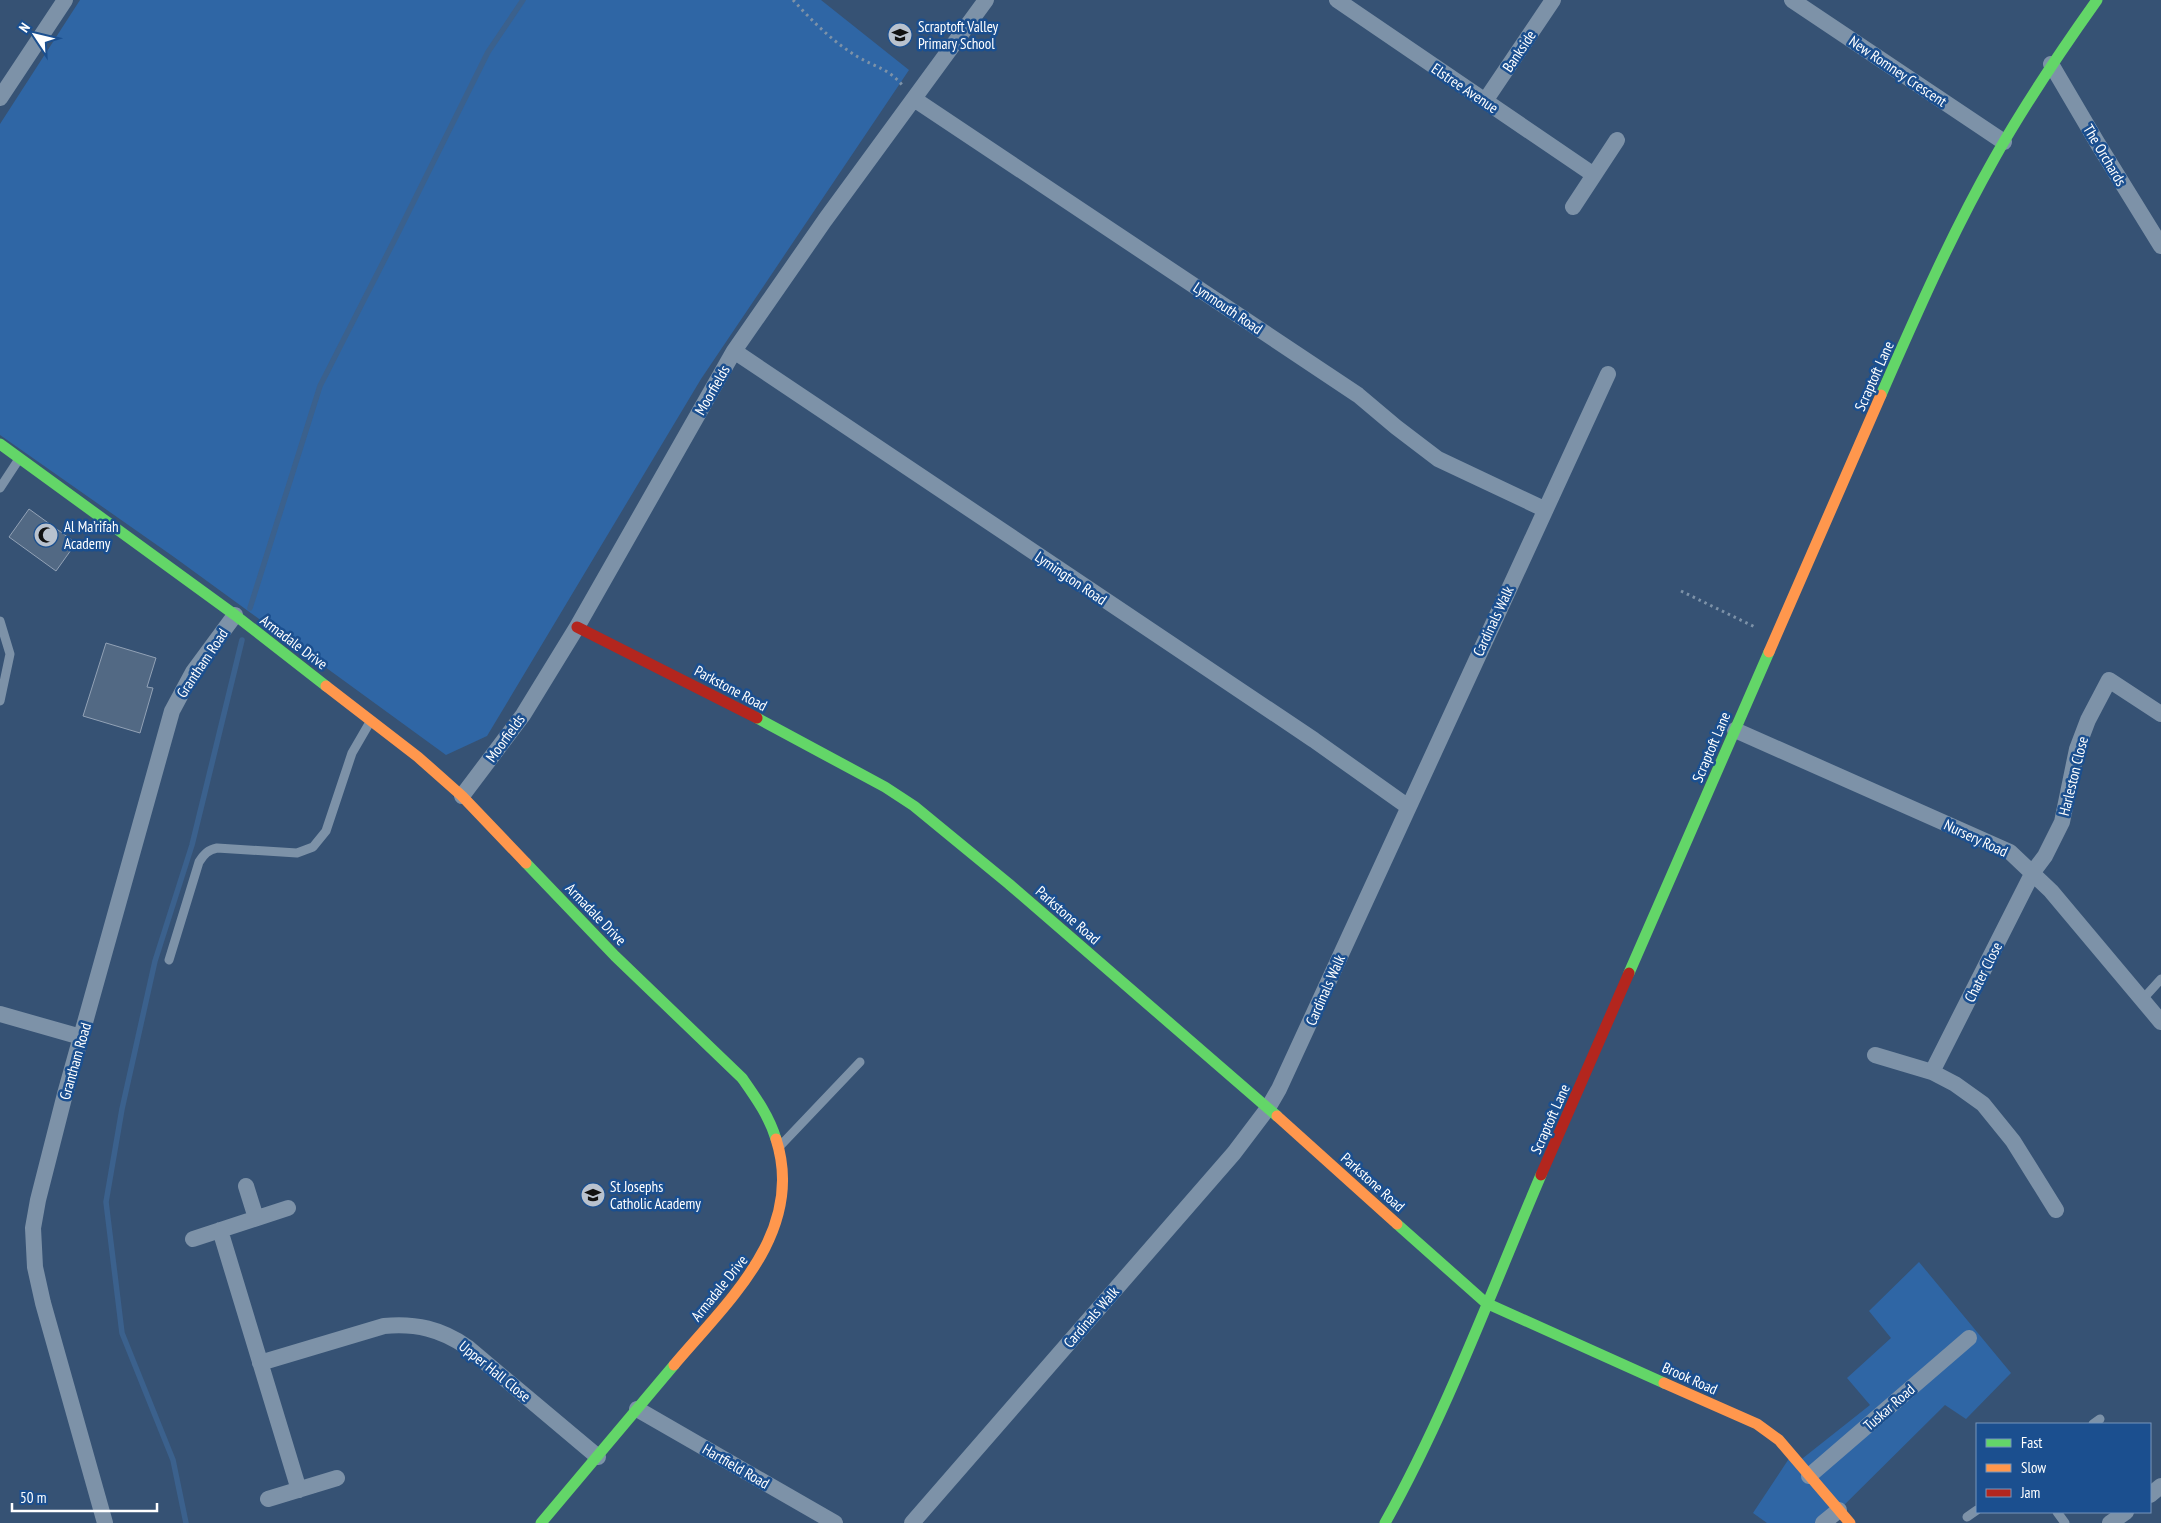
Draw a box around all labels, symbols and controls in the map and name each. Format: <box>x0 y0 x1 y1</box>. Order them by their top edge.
north arrow <box>10 10 60 60</box>
place label: Scraptoft Valley Primary School <box>918 17 999 53</box>
text: N <box>15 19 34 36</box>
school or university icon: Scraptoft Valley Primary School <box>887 22 913 48</box>
street label: Bankside <box>1498 26 1540 76</box>
street label: New Romney Crescent <box>1846 31 1950 111</box>
street label: Elstree Avenue <box>1428 59 1502 117</box>
street label: The Orchards <box>2079 121 2131 189</box>
street label: Lynmouth Road <box>1190 278 1266 338</box>
street label: Scraptoft Lane <box>1850 338 1898 414</box>
street label: Moorfields <box>690 362 734 418</box>
place label: Al Ma’rifah Academy <box>64 517 119 553</box>
mosque icon: Al Ma’rifah Academy <box>33 522 59 548</box>
street label: Lymington Road <box>1031 547 1111 609</box>
street label: Cardinals Walk <box>1468 583 1518 659</box>
street label: Armadale Drive <box>256 610 332 674</box>
street label: Grantham Road <box>172 625 232 701</box>
street label: Parkstone Road <box>691 661 771 715</box>
street label: Scraptoft Lane <box>1688 709 1734 785</box>
street label: Moorfields <box>481 710 529 766</box>
street label: Harleston Close <box>2054 734 2092 818</box>
street label: Nursery Road <box>1941 815 2011 861</box>
street label: Armadale Drive <box>562 879 630 949</box>
street label: Parkstone Road <box>1032 882 1104 948</box>
street label: Chater Close <box>1960 939 2006 1005</box>
street label: Cardinals Walk <box>1301 951 1349 1028</box>
street label: Grantham Road <box>55 1020 95 1102</box>
street label: Scraptoft Lane <box>1526 1081 1574 1157</box>
street label: Parkstone Road <box>1337 1148 1409 1216</box>
place label: St Josephs Catholic Academy <box>610 1177 701 1213</box>
school or university icon: St Josephs Catholic Academy <box>580 1182 606 1208</box>
street label: Armadale Drive <box>687 1251 751 1325</box>
street label: Cardinals Walk <box>1059 1282 1123 1352</box>
street label: Upper Hall Close <box>455 1336 535 1406</box>
street label: Brook Road <box>1659 1357 1721 1399</box>
street label: Tuskar Road <box>1859 1380 1919 1434</box>
legend <box>1976 1423 2151 1513</box>
text: Fast <box>2021 1433 2042 1452</box>
street label: Hartfield Road <box>699 1439 773 1493</box>
text: Slow <box>2021 1458 2046 1477</box>
scale bar <box>12 1480 158 1512</box>
text: Jam <box>2020 1483 2040 1502</box>
text: 50 m <box>20 1488 46 1507</box>

